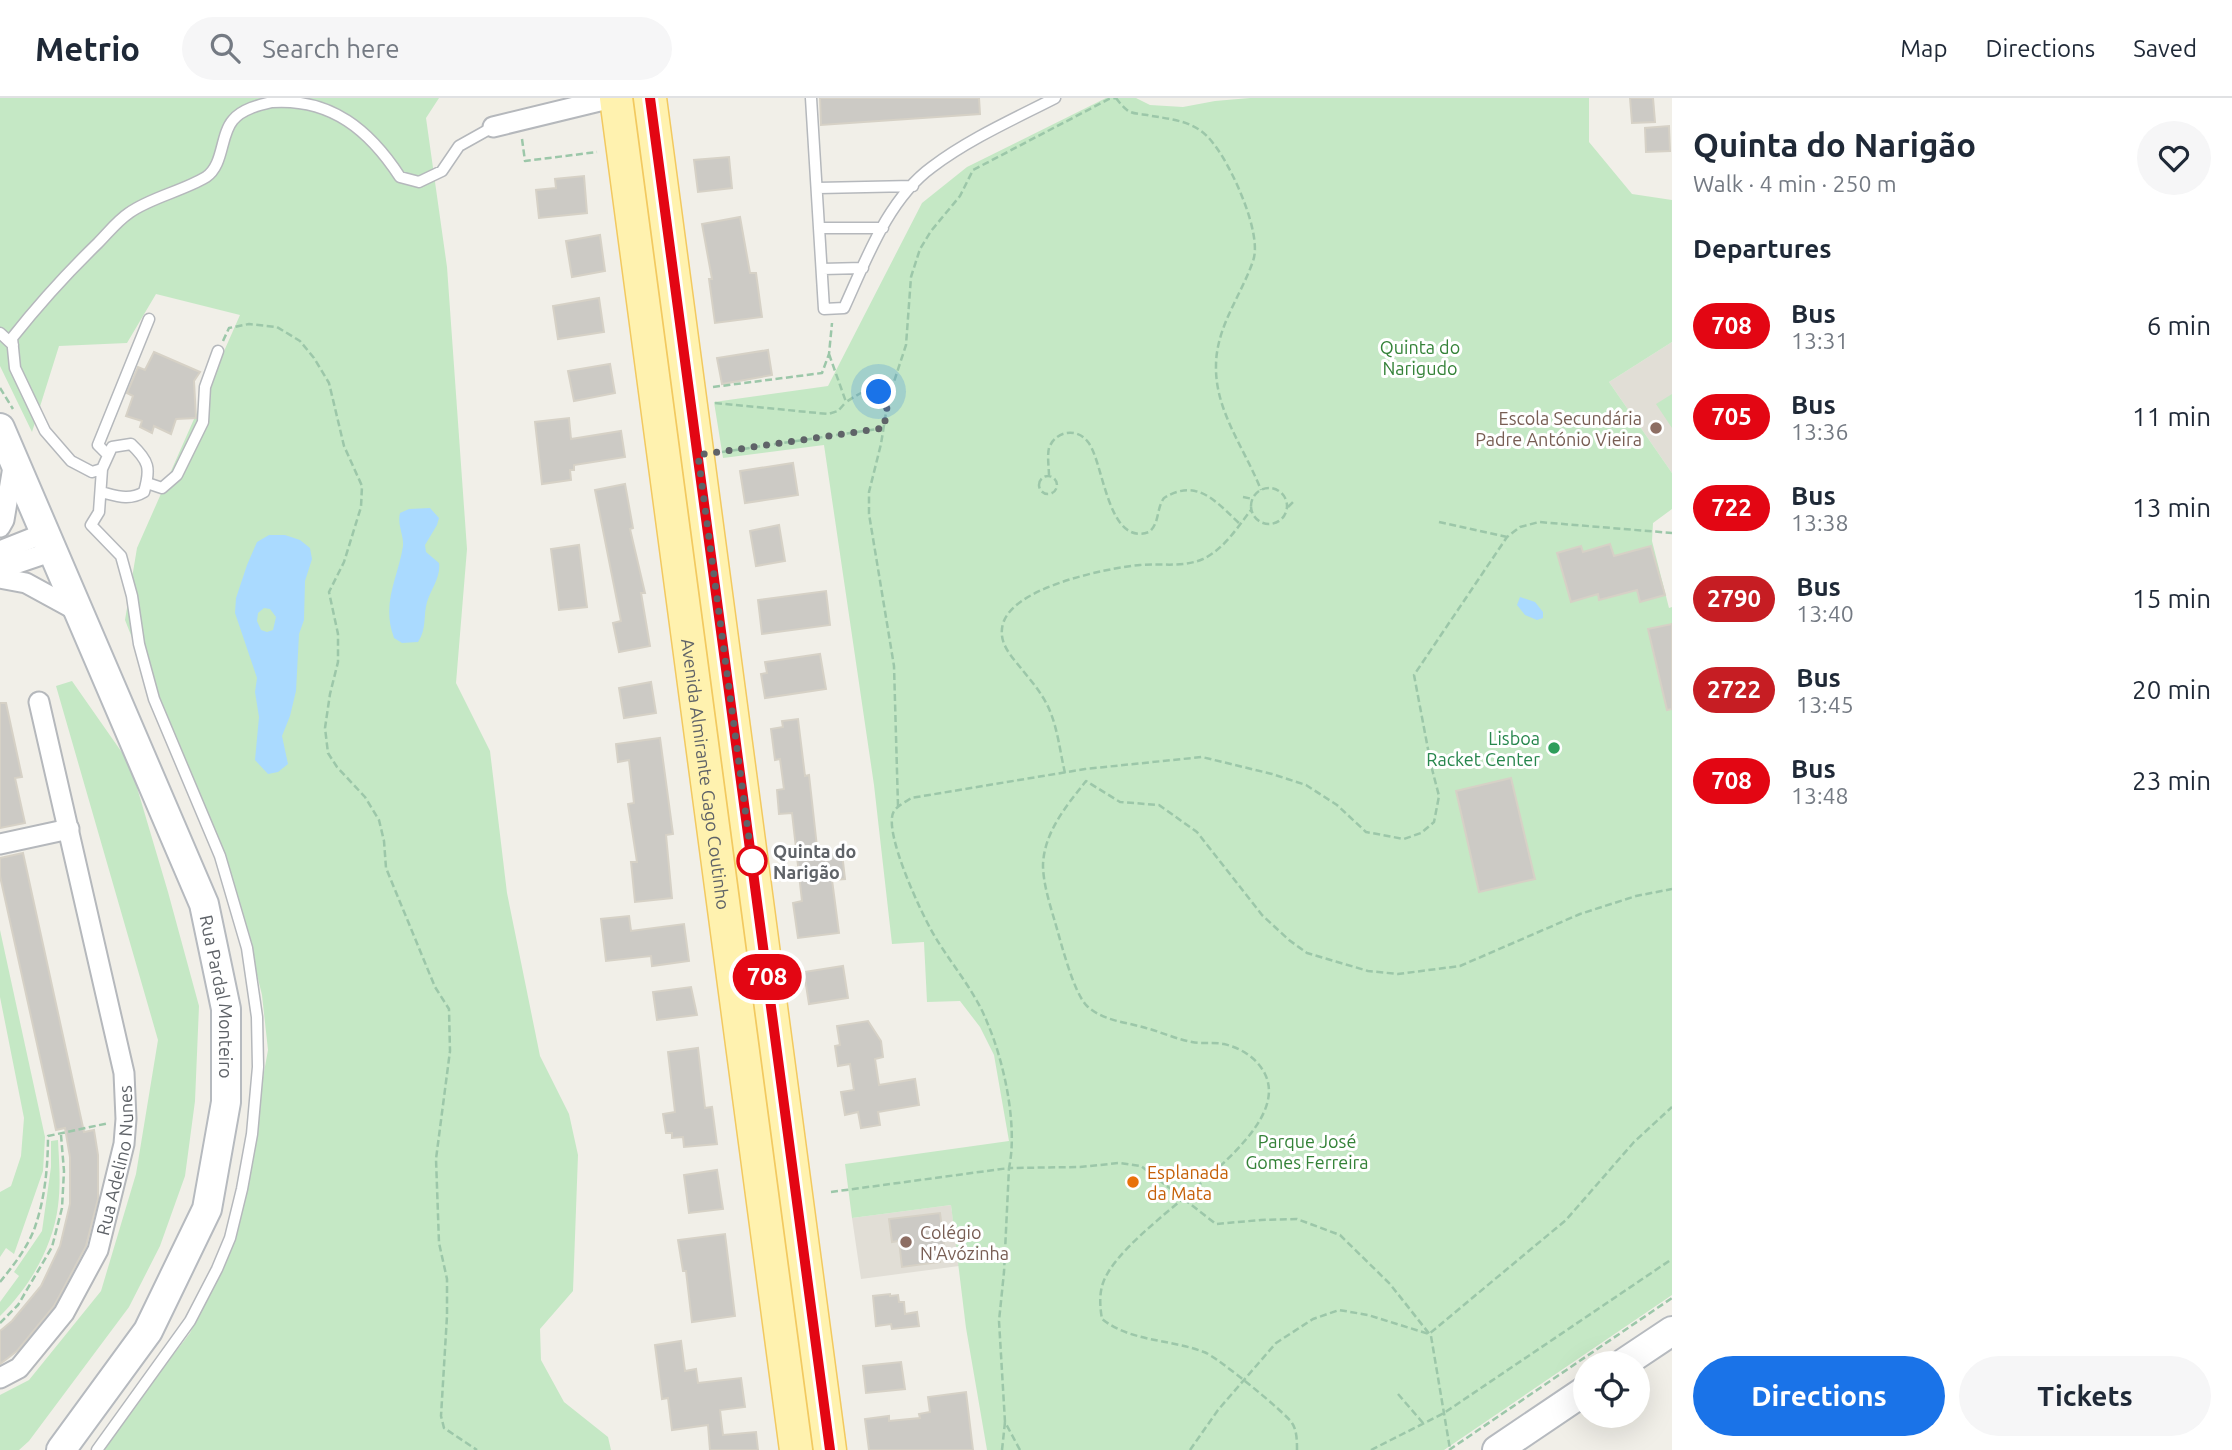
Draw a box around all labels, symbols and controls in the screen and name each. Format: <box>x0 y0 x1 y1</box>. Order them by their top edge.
search box <box>182 17 672 80</box>
icon: search <box>206 29 244 67</box>
text: Metrio <box>35 30 140 67</box>
text: Search here <box>262 34 400 63</box>
text: Map <box>1900 35 1947 62</box>
text: Directions <box>1985 35 2095 62</box>
text: Saved <box>2133 35 2197 62</box>
button: heart <box>2137 121 2211 195</box>
text: Quinta do Narigão <box>1693 126 1976 163</box>
text: Walk · 4 min · 250 m <box>1693 171 1897 196</box>
text: Departures <box>1693 234 1831 263</box>
text: Bus <box>1791 299 1836 328</box>
text: 6 min <box>2147 311 2211 340</box>
text: 708 <box>1711 312 1752 339</box>
text: 13:31 <box>1791 328 1849 353</box>
park label: Quinta do Narigudo <box>1380 337 1460 378</box>
your location <box>861 374 896 409</box>
text: Bus <box>1791 390 1836 419</box>
text: 11 min <box>2132 402 2211 431</box>
text: 705 <box>1711 403 1752 430</box>
place label: Escola Secundária Padre António Vieira <box>1475 408 1642 449</box>
text: 13:36 <box>1791 419 1849 444</box>
marker: Escola Secundária Padre António Vieira <box>1648 420 1664 436</box>
text: Bus <box>1791 481 1836 510</box>
text: 13 min <box>2132 493 2211 522</box>
text: 722 <box>1711 494 1752 521</box>
text: 13:38 <box>1791 510 1849 535</box>
text: Bus <box>1796 572 1841 601</box>
text: 15 min <box>2132 584 2211 613</box>
text: 2790 <box>1707 585 1761 612</box>
text: 13:40 <box>1796 601 1854 626</box>
street label: Avenida Almirante Gago Coutinho <box>678 637 734 911</box>
text: Bus <box>1796 663 1841 692</box>
text: 20 min <box>2132 675 2211 704</box>
text: 2722 <box>1707 676 1761 703</box>
text: 13:45 <box>1796 692 1854 717</box>
place label: Lisboa Racket Center <box>1426 728 1540 769</box>
marker: Lisboa Racket Center <box>1546 740 1562 756</box>
text: Bus <box>1791 754 1836 783</box>
text: 23 min <box>2132 766 2211 795</box>
text: 708 <box>1711 767 1752 794</box>
text: 13:48 <box>1791 783 1849 808</box>
place label: Quinta do Narigão <box>773 841 856 882</box>
marker: Quinta do Narigão <box>737 846 767 876</box>
street label: Rua Pardal Monteiro <box>197 913 236 1079</box>
line badge: 708 <box>727 954 807 1000</box>
text: 708 <box>747 963 787 990</box>
street label: Rua Adelino Nunes <box>92 1085 136 1237</box>
park label: Parque José Gomes Ferreira <box>1245 1131 1369 1172</box>
place label: Esplanada da Mata <box>1147 1162 1229 1203</box>
marker: Esplanada da Mata <box>1125 1174 1141 1190</box>
place label: Colégio N'Avózinha <box>920 1222 1009 1263</box>
marker: Colégio N'Avózinha <box>898 1234 914 1250</box>
map controls <box>1573 1351 1650 1428</box>
button: locate <box>1573 1351 1650 1428</box>
button: Directions <box>1693 1356 1945 1436</box>
button: Tickets <box>1959 1356 2211 1436</box>

